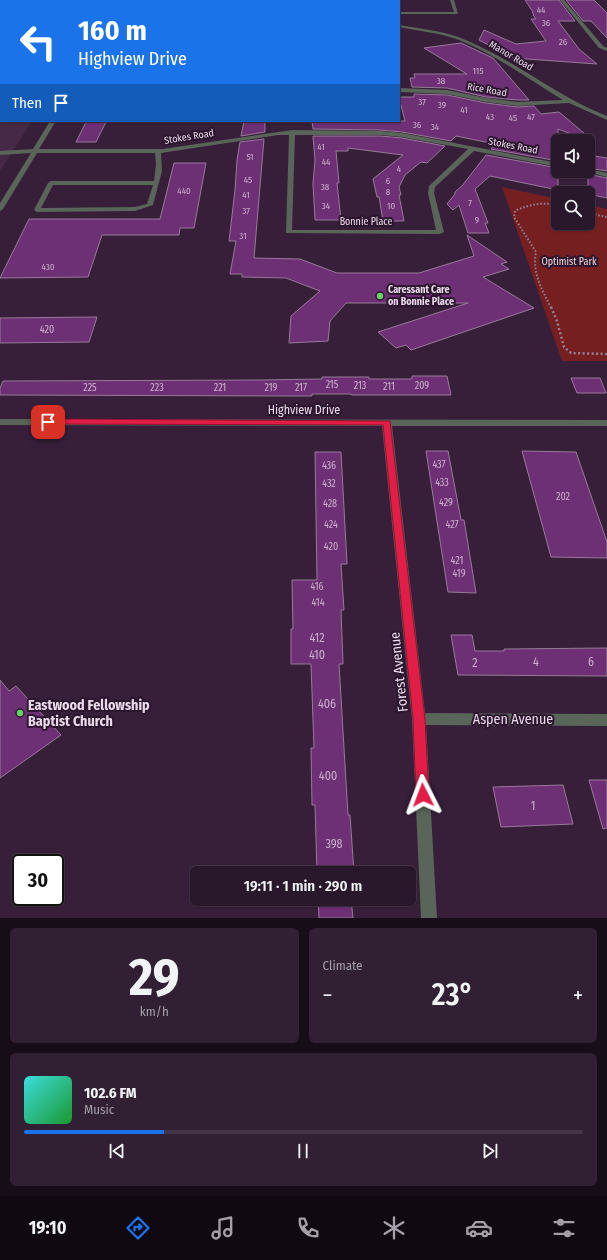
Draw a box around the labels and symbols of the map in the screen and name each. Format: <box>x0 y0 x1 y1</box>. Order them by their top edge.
house number: 44 <box>537 5 546 15</box>
house number: 36 <box>542 18 551 28</box>
house number: 26 <box>559 37 568 47</box>
street label: Manor Road <box>487 39 535 73</box>
house number: 115 <box>472 66 484 76</box>
house number: 38 <box>437 76 446 86</box>
street label: Rice Road <box>466 81 508 99</box>
house number: 37 <box>418 97 426 107</box>
house number: 39 <box>438 100 446 110</box>
house number: 41 <box>460 105 468 115</box>
house number: 43 <box>486 112 494 122</box>
house number: 47 <box>527 112 535 122</box>
house number: 45 <box>509 113 517 123</box>
house number: 36 <box>413 120 422 130</box>
house number: 34 <box>431 122 440 132</box>
street label: Stokes Road <box>163 127 215 147</box>
street label: Stokes Road <box>487 135 539 157</box>
house number: 41 <box>317 142 325 152</box>
house number: 51 <box>246 152 254 162</box>
house number: 44 <box>322 157 331 167</box>
house number: 4 <box>397 164 402 174</box>
house number: 45 <box>244 175 252 185</box>
house number: 6 <box>386 176 391 186</box>
house number: 38 <box>321 182 330 192</box>
house number: 440 <box>177 186 191 196</box>
house number: 8 <box>386 187 391 197</box>
house number: 41 <box>242 190 250 200</box>
house number: 7 <box>468 198 472 208</box>
house number: 34 <box>322 201 331 211</box>
house number: 10 <box>387 201 395 211</box>
house number: 37 <box>242 206 250 216</box>
house number: 9 <box>475 215 479 225</box>
street label: Bonnie Place <box>340 216 392 228</box>
house number: 31 <box>239 231 247 241</box>
park label: Optimist Park <box>541 256 597 268</box>
house number: 430 <box>42 262 55 272</box>
place label: Caressant Care on Bonnie Place <box>388 284 454 308</box>
marker: Caressant Care on Bonnie Place <box>375 291 385 301</box>
house number: 420 <box>40 324 54 336</box>
house number: 215 <box>326 379 339 391</box>
house number: 213 <box>354 380 367 392</box>
house number: 209 <box>415 380 429 392</box>
house number: 211 <box>383 381 395 393</box>
house number: 225 <box>83 382 97 394</box>
house number: 223 <box>150 382 164 394</box>
house number: 221 <box>214 382 226 394</box>
house number: 219 <box>265 382 278 394</box>
house number: 217 <box>295 382 307 394</box>
street label: Highview Drive <box>268 403 340 417</box>
pin <box>31 405 65 439</box>
house number: 437 <box>432 459 446 471</box>
house number: 436 <box>322 460 336 472</box>
house number: 433 <box>435 477 449 489</box>
house number: 432 <box>322 478 336 490</box>
house number: 202 <box>556 491 571 503</box>
house number: 429 <box>439 497 453 509</box>
house number: 428 <box>323 498 337 510</box>
house number: 424 <box>324 519 338 531</box>
house number: 427 <box>445 519 459 531</box>
house number: 420 <box>324 541 338 553</box>
house number: 421 <box>451 555 463 567</box>
house number: 419 <box>452 568 466 580</box>
house number: 416 <box>310 581 324 593</box>
house number: 414 <box>311 597 325 609</box>
house number: 412 <box>309 631 325 645</box>
street label: Forest Avenue <box>386 631 412 713</box>
house number: 410 <box>309 648 325 662</box>
house number: 4 <box>533 655 539 669</box>
house number: 6 <box>588 655 594 669</box>
house number: 2 <box>472 656 478 670</box>
place label: Eastwood Fellowship Baptist Church <box>28 697 150 730</box>
house number: 406 <box>318 697 336 711</box>
marker: Eastwood Fellowship Baptist Church <box>15 708 25 718</box>
street label: Aspen Avenue <box>473 711 553 728</box>
house number: 400 <box>319 769 337 783</box>
position arrow <box>402 774 444 816</box>
house number: 1 <box>531 799 535 813</box>
house number: 398 <box>325 837 343 851</box>
speed limit sign: 30 <box>12 854 64 906</box>

